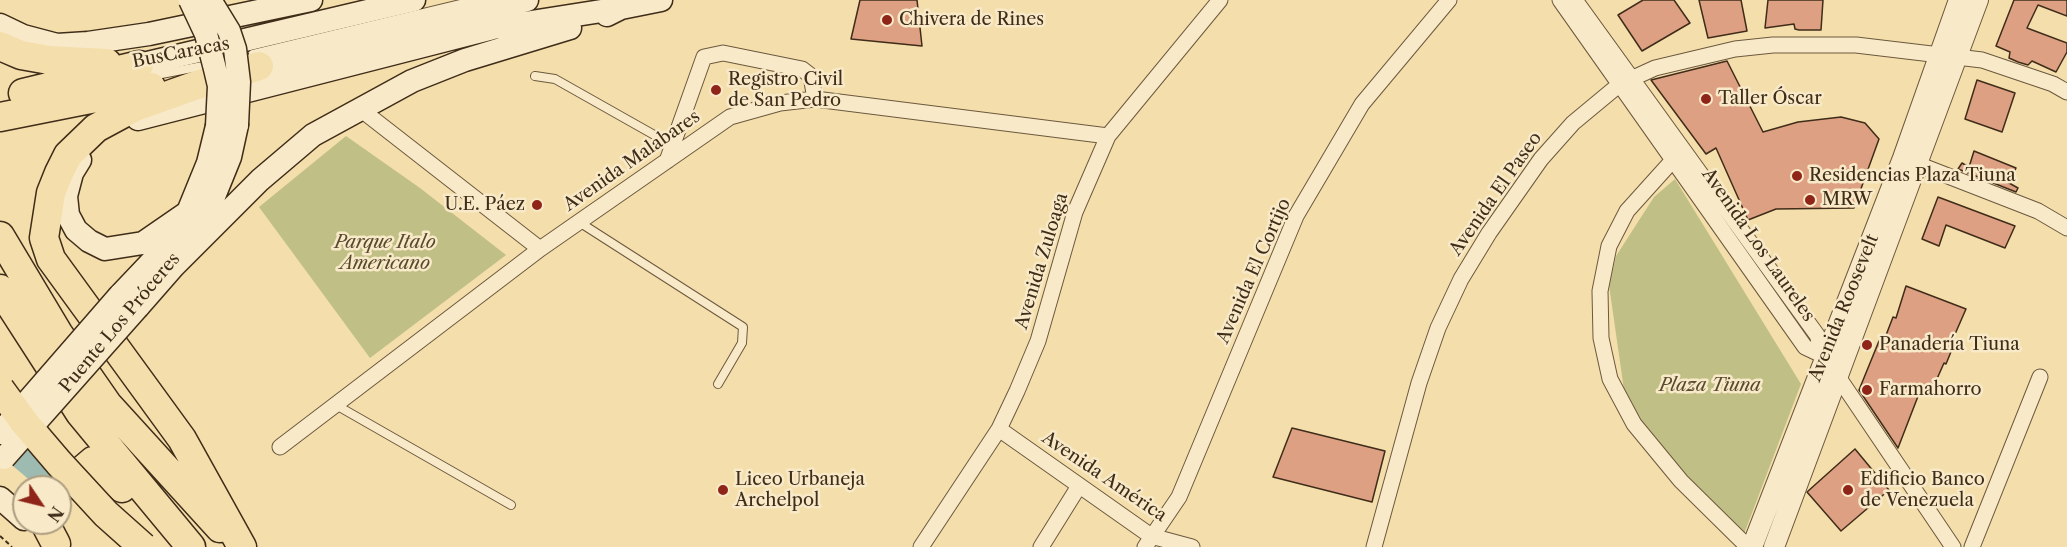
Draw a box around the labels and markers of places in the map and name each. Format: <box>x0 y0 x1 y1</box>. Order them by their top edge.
place label: Chivera de Rines <box>899 9 1044 31</box>
marker: Chivera de Rines <box>880 13 894 27</box>
place label: Registro Civil de San Pedro <box>728 69 843 112</box>
marker: Registro Civil de San Pedro <box>709 83 723 97</box>
place label: Taller Óscar <box>1718 88 1822 110</box>
marker: Taller Óscar <box>1699 92 1713 106</box>
place label: Residencias Plaza Tiuna <box>1809 165 2016 187</box>
marker: Residencias Plaza Tiuna <box>1790 169 1804 183</box>
place label: MRW <box>1822 189 1872 211</box>
marker: MRW <box>1803 193 1817 207</box>
place label: U.E. Páez <box>444 194 525 216</box>
marker: U.E. Páez <box>530 198 544 212</box>
place label: Panadería Tiuna <box>1879 334 2020 356</box>
marker: Panadería Tiuna <box>1860 338 1874 352</box>
place label: Farmahorro <box>1879 379 1982 401</box>
marker: Farmahorro <box>1860 383 1874 397</box>
place label: Liceo Urbaneja Archelpol <box>735 469 865 512</box>
place label: Edificio Banco de Venezuela <box>1860 469 1985 512</box>
marker: Liceo Urbaneja Archelpol <box>716 483 730 497</box>
marker: Edificio Banco de Venezuela <box>1841 483 1855 497</box>

